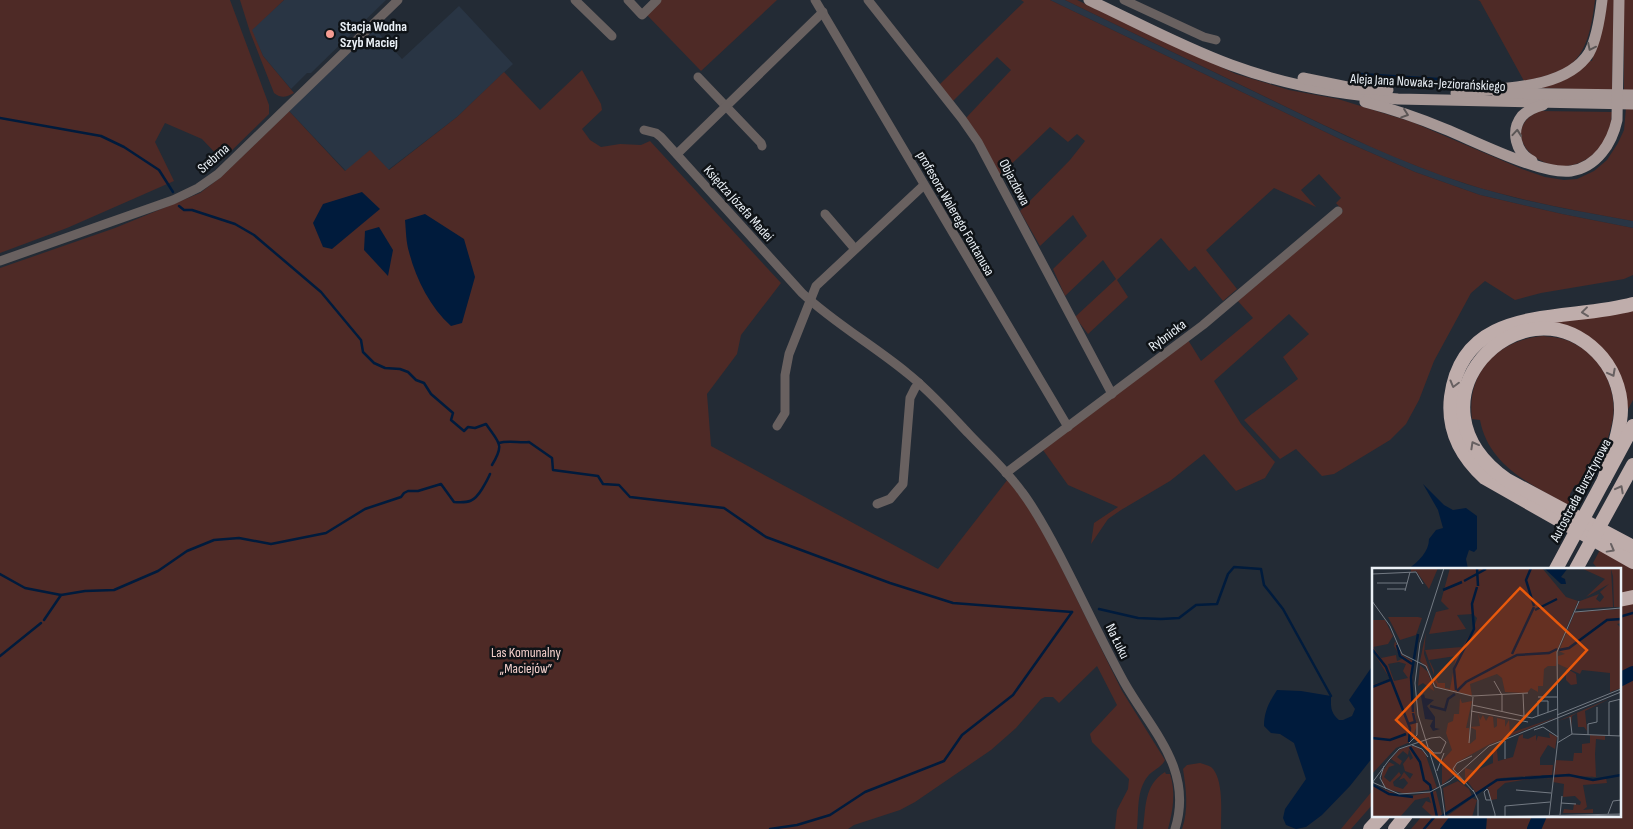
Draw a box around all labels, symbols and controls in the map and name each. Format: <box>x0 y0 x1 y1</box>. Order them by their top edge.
place label: Stacja Wodna Szyb Maciej <box>340 18 407 51</box>
marker: Stacja Wodna Szyb Maciej <box>324 28 336 40</box>
one-way arrow <box>1586 42 1597 51</box>
street label: Aleja Jana Nowaka-Jeziorańskiego <box>1349 70 1506 95</box>
one-way arrow <box>1400 108 1409 118</box>
one-way arrow <box>1511 129 1522 137</box>
street label: Srebrna <box>194 140 233 177</box>
street label: profesora Walerego Fontanusa <box>913 148 998 279</box>
street label: Objazdowa <box>995 156 1034 208</box>
street label: Księdza Józefa Madei <box>700 162 777 245</box>
one-way arrow <box>1581 306 1589 317</box>
street label: Rybnicka <box>1145 316 1189 355</box>
one-way arrow <box>1606 367 1616 376</box>
one-way arrow <box>1449 380 1459 388</box>
street label: Autostrada Bursztynowa <box>1546 436 1615 545</box>
one-way arrow <box>1470 442 1480 451</box>
one-way arrow <box>1614 486 1624 495</box>
one-way arrow <box>1606 543 1615 553</box>
inset map <box>1372 568 1620 816</box>
street label: Na Łuku <box>1102 621 1133 662</box>
park label: Las Komunalny „Maciejów” <box>491 644 562 677</box>

